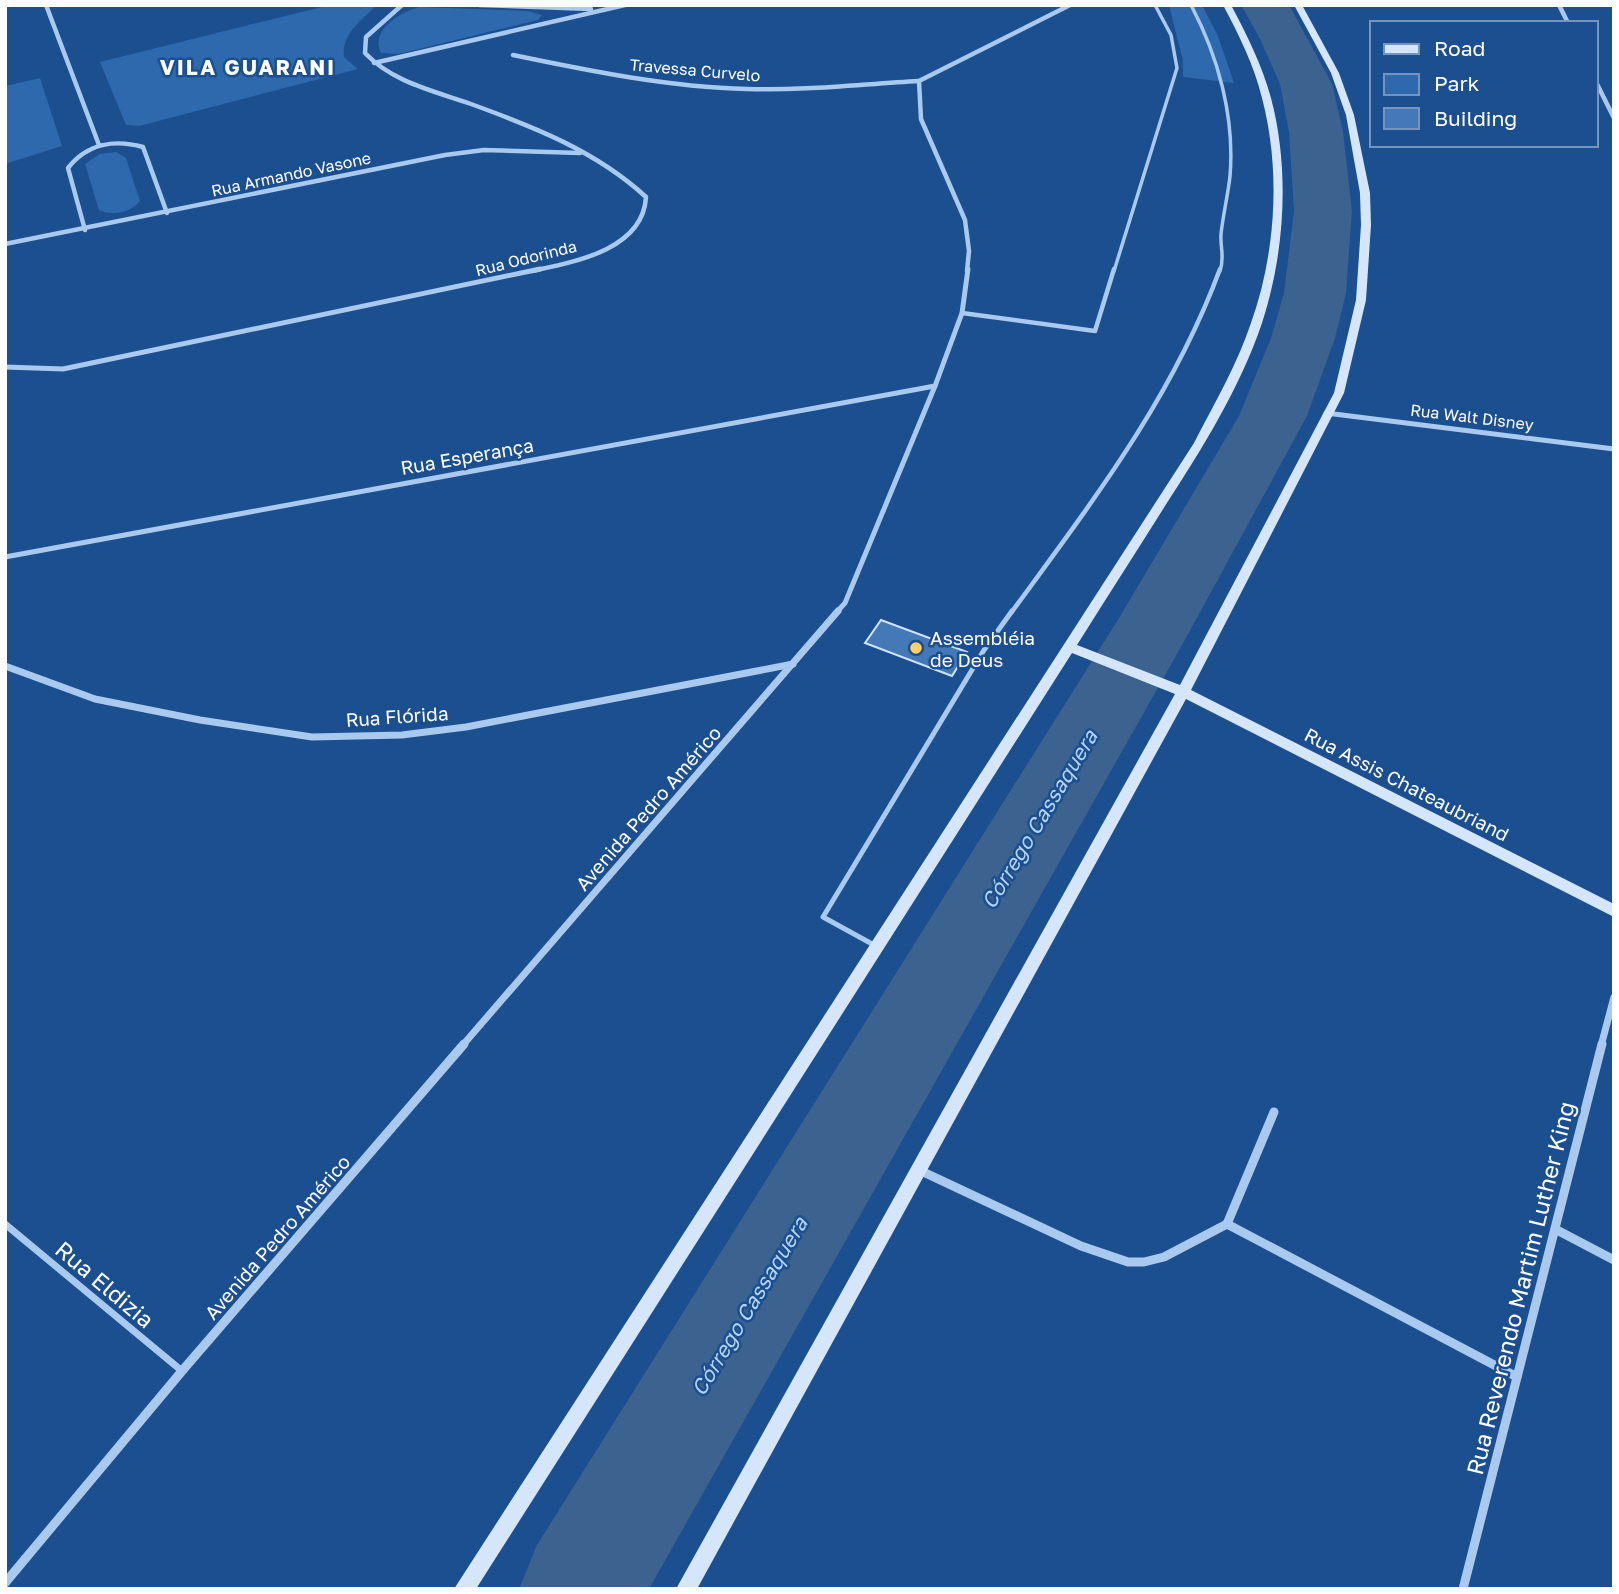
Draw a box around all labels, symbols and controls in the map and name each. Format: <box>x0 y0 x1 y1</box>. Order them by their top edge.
legend <box>1370 21 1598 147</box>
text: Road <box>1434 35 1485 61</box>
district label: VILA GUARANI <box>160 54 336 80</box>
street label: Travessa Curvelo <box>629 54 761 86</box>
text: Park <box>1434 70 1480 96</box>
text: Building <box>1434 105 1517 131</box>
street label: Rua Armando Vasone <box>209 147 373 201</box>
street label: Rua Odorinda <box>473 236 579 280</box>
street label: Rua Walt Disney <box>1409 400 1535 434</box>
street label: Rua Esperança <box>399 433 535 479</box>
place label: Assembléia de Deus <box>930 626 1035 671</box>
marker: Assembléia de Deus <box>908 640 924 656</box>
street label: Rua Flórida <box>345 701 449 731</box>
street label: Avenida Pedro Américo <box>570 721 726 895</box>
street label: Rua Assis Chateaubriand <box>1301 722 1513 846</box>
water label: Córrego Cassaquera <box>975 724 1103 913</box>
street label: Rua Reverendo Martim Luther King <box>1460 1098 1580 1478</box>
street label: Avenida Pedro Américo <box>199 1150 355 1324</box>
water label: Córrego Cassaquera <box>685 1211 813 1400</box>
street label: Rua Eldizia <box>50 1235 160 1333</box>

